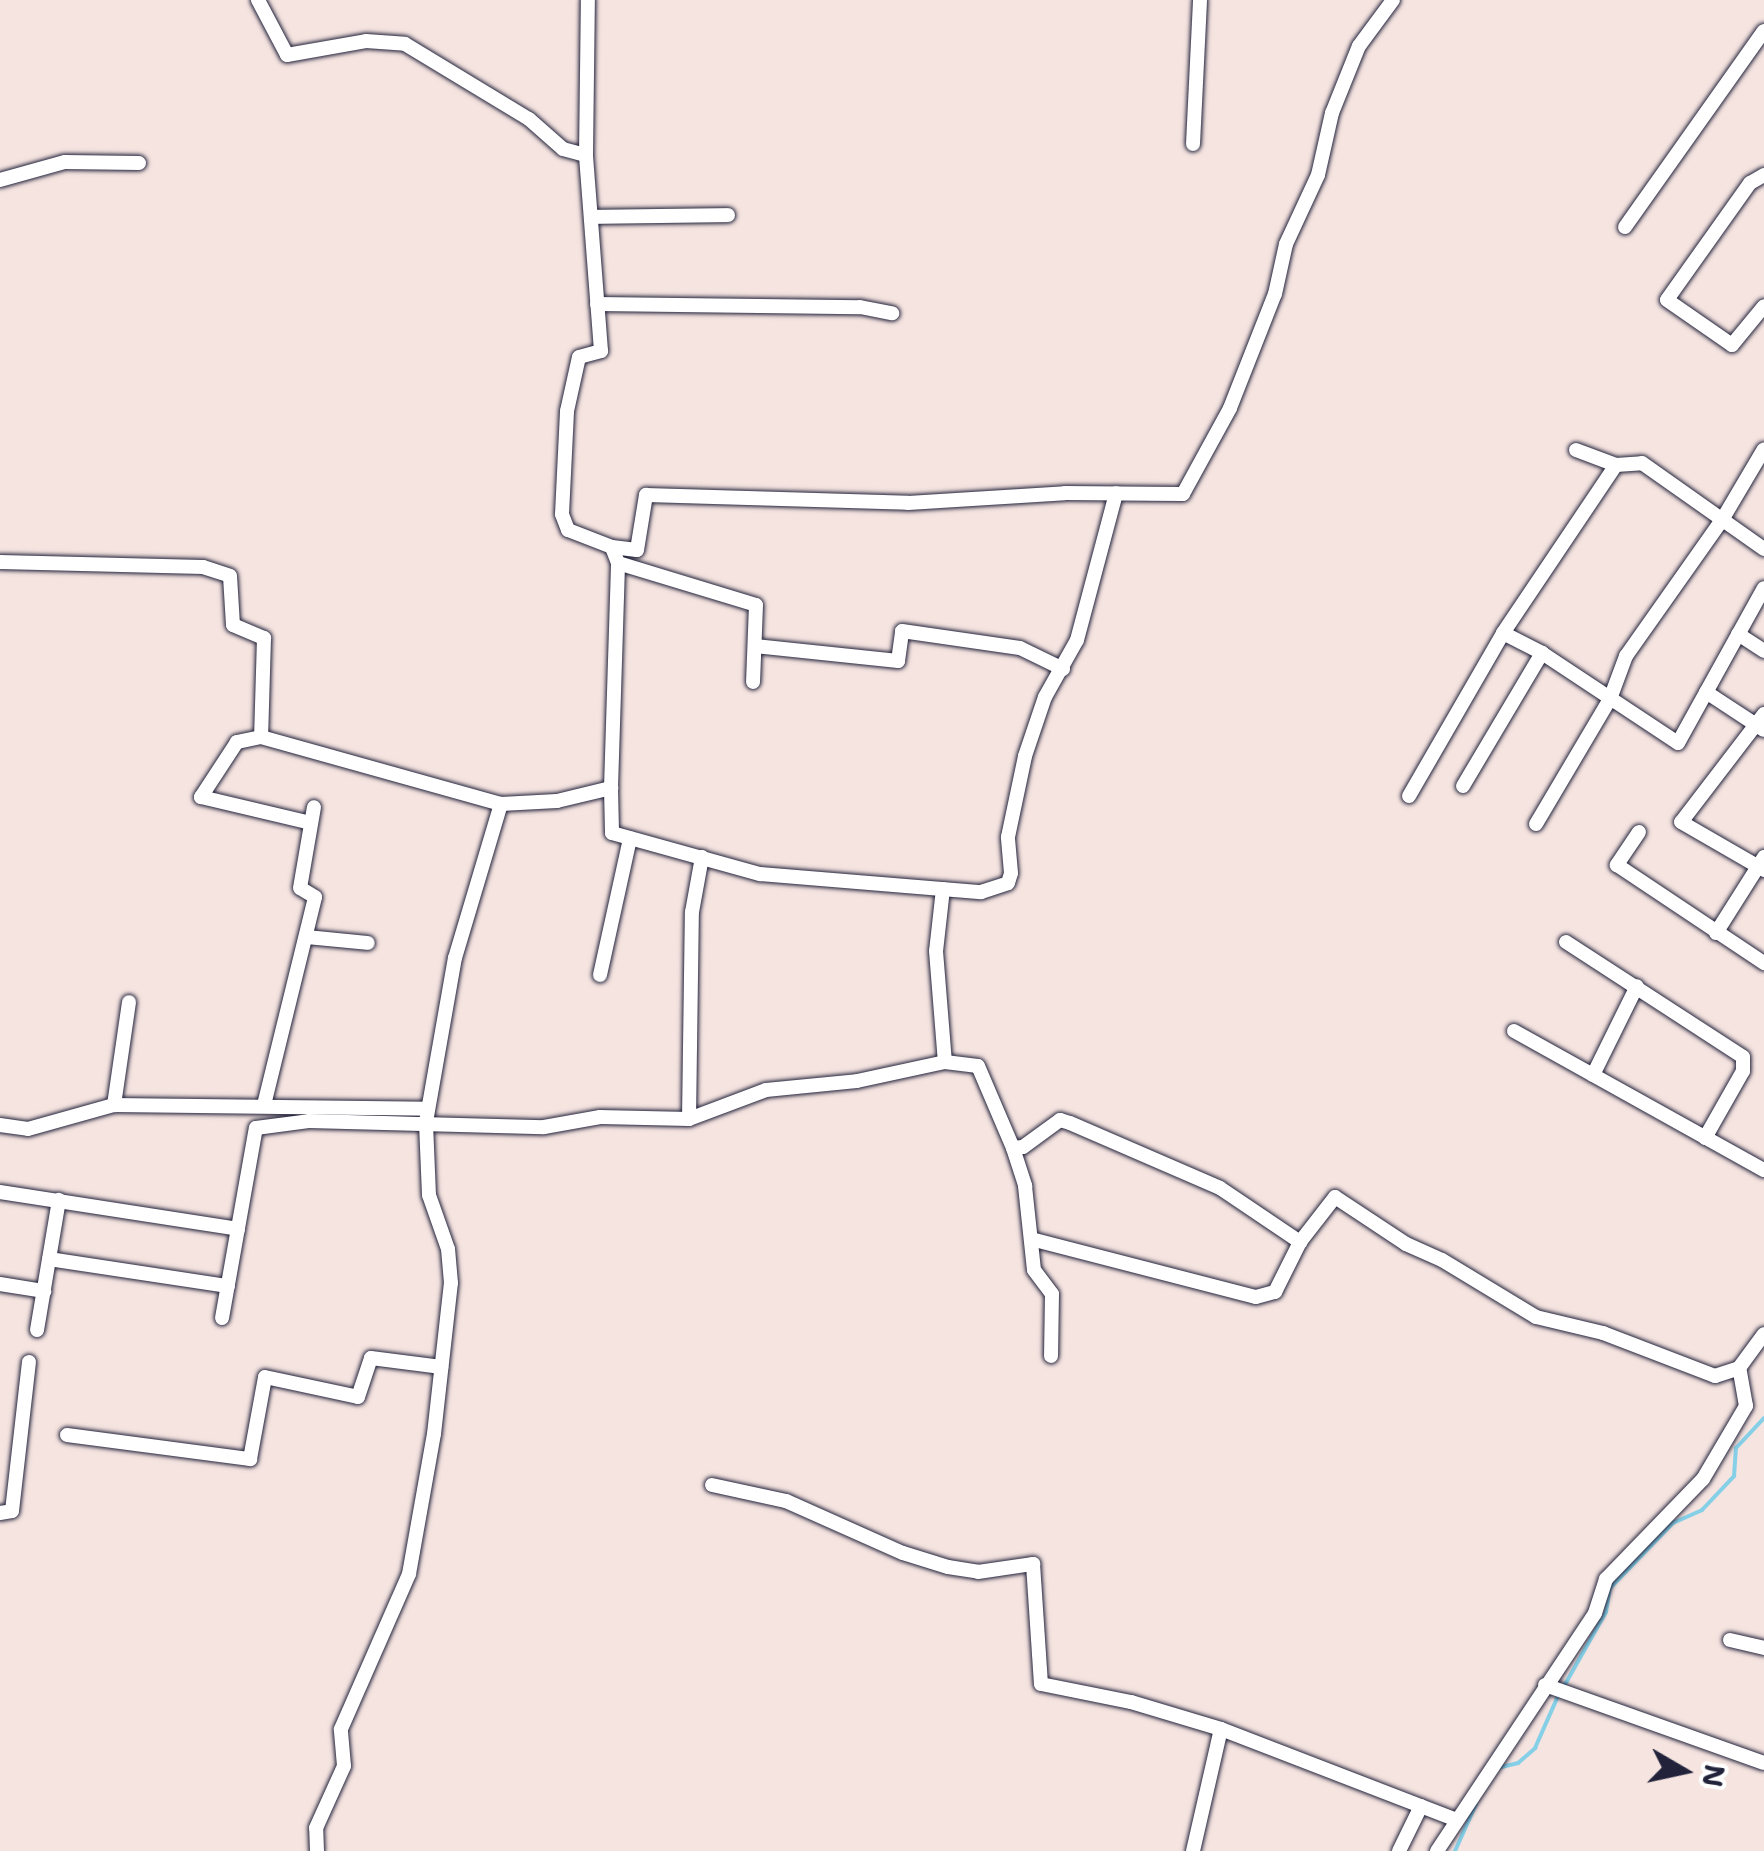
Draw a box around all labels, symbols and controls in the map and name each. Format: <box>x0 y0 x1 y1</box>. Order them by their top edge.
north arrow <box>1634 1721 1734 1821</box>
text: N <box>1693 1762 1734 1790</box>

